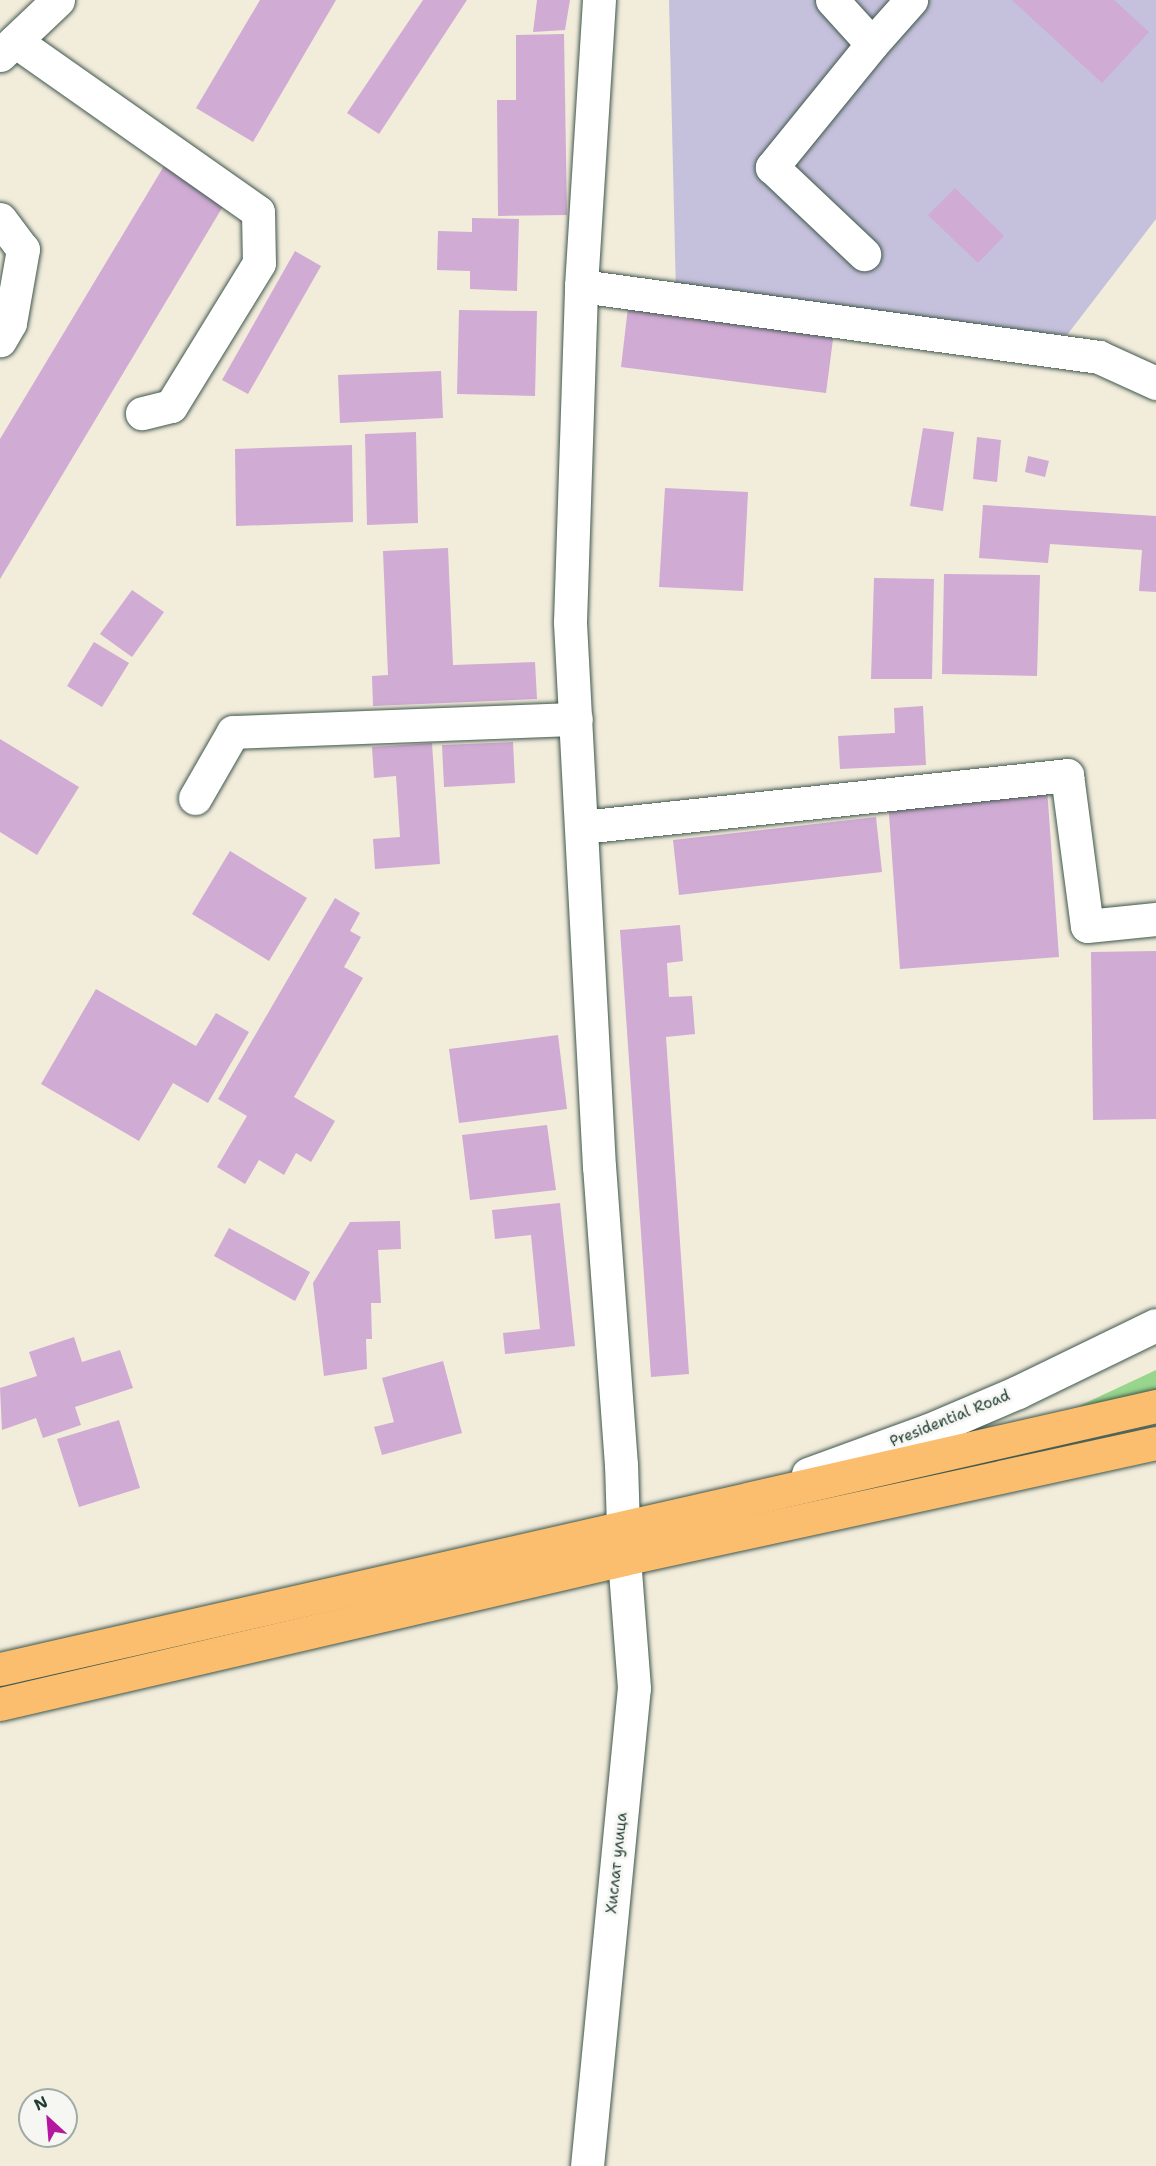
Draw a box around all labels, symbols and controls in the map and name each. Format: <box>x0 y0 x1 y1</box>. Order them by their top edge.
street label: Presidential Road <box>887 1387 1013 1451</box>
street label: Хислат улица <box>603 1812 631 1914</box>
north arrow <box>18 2088 78 2148</box>
text: N <box>30 2091 51 2115</box>

